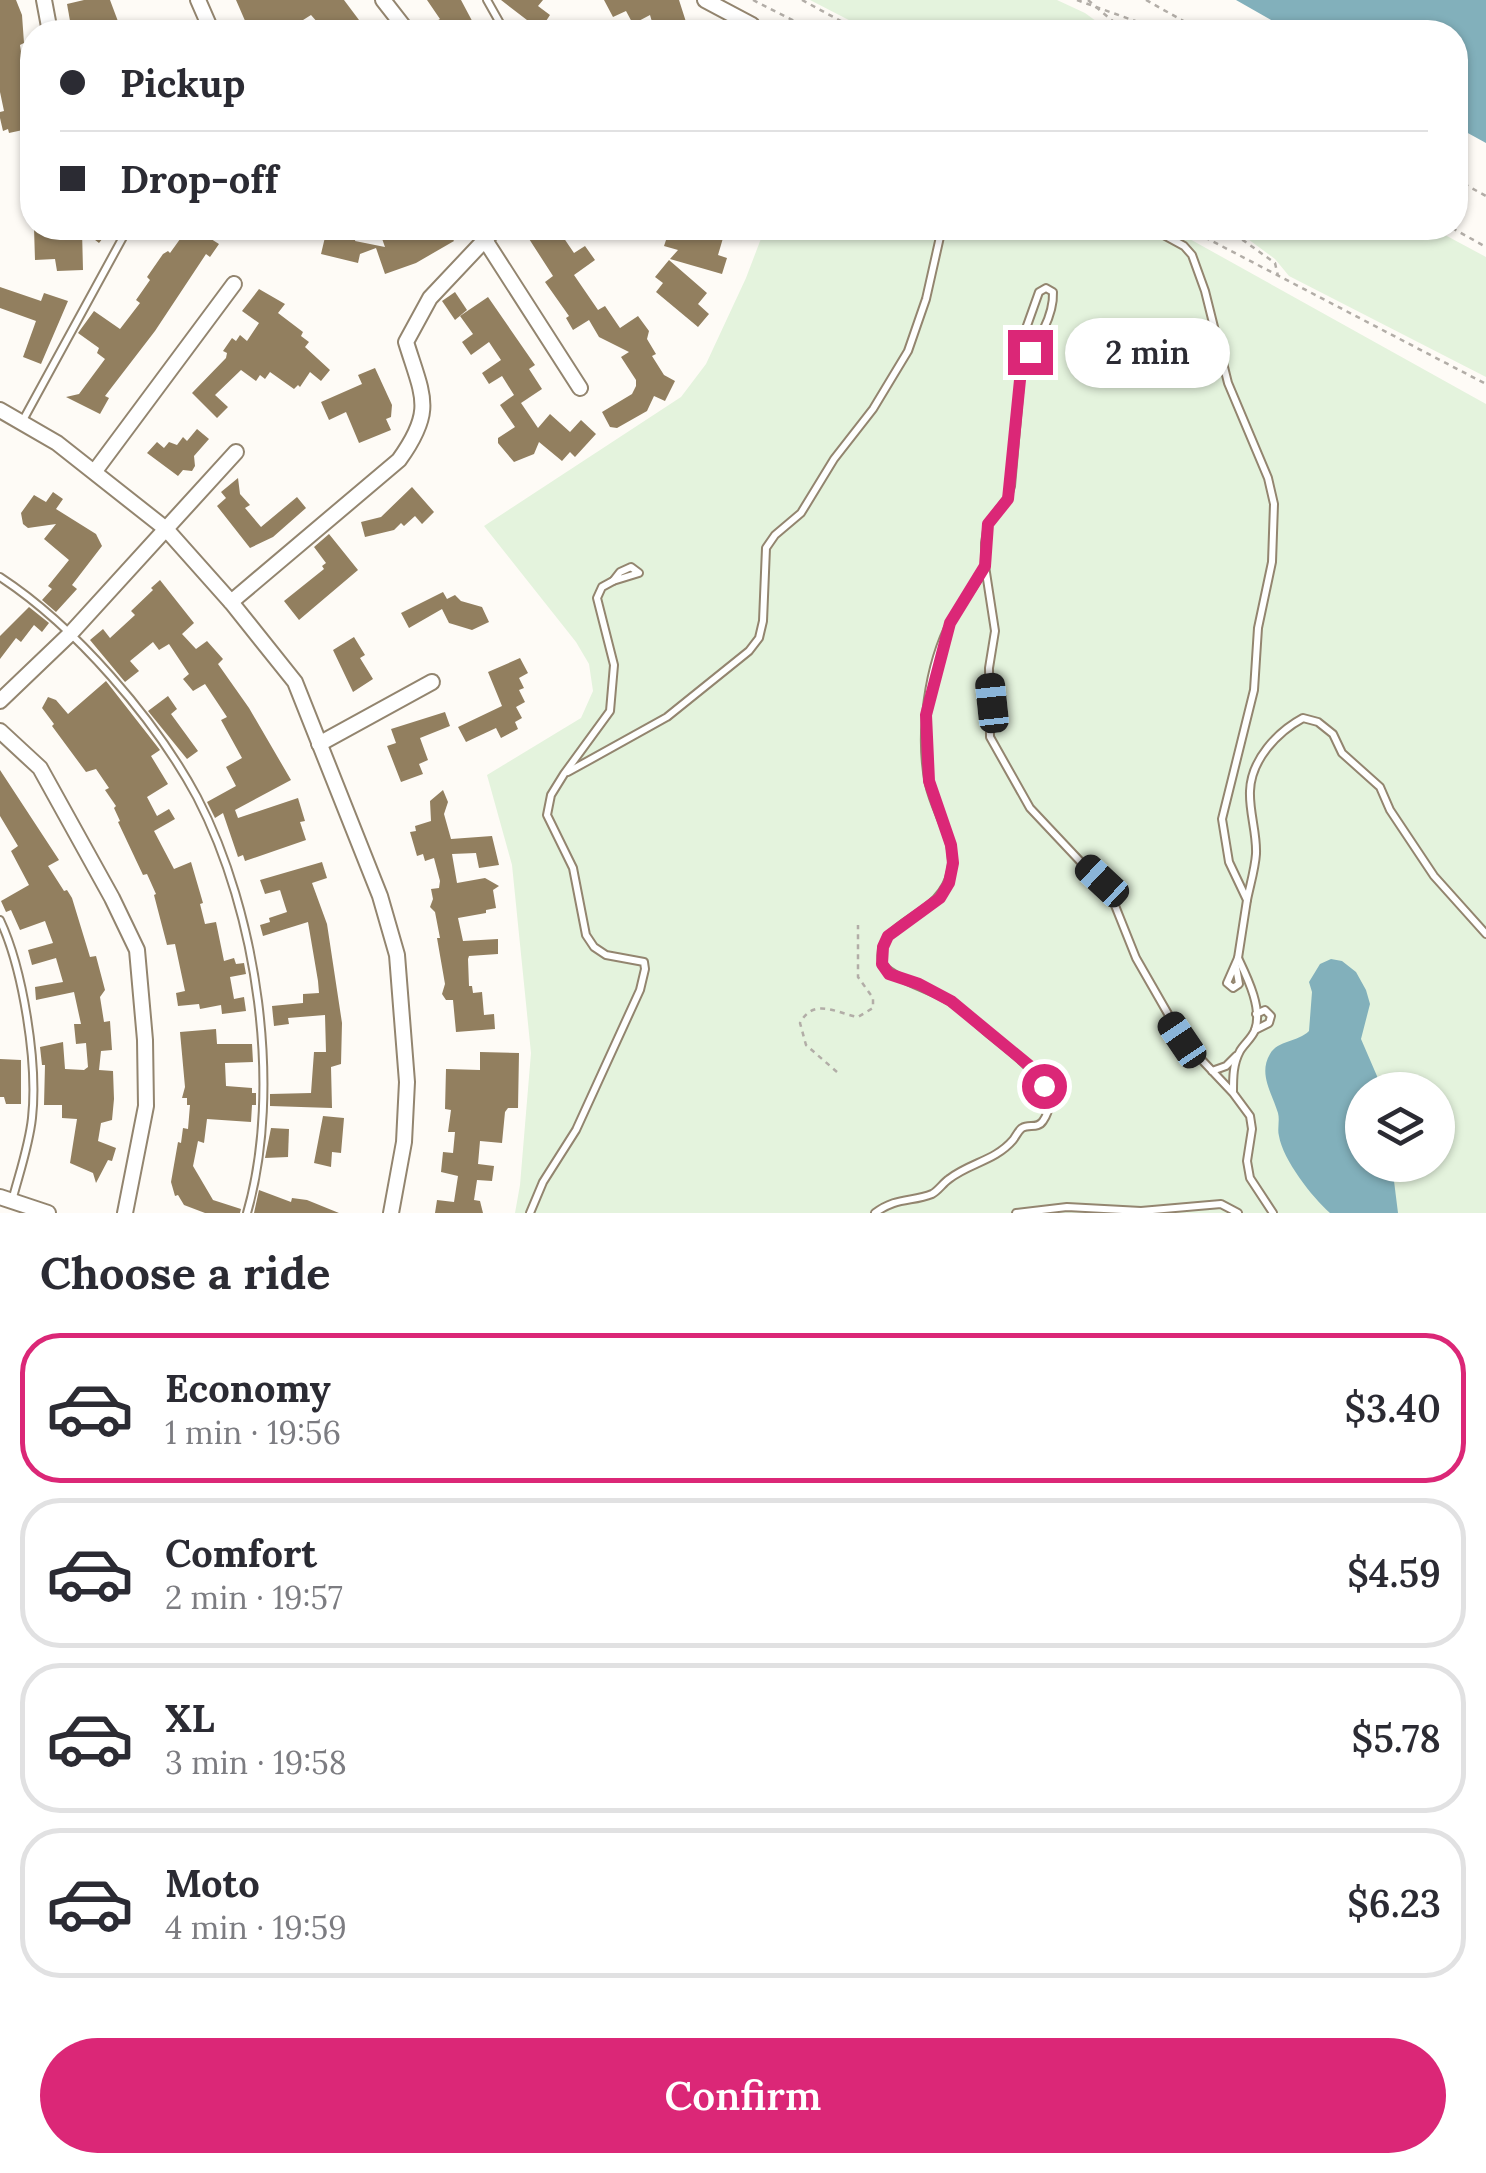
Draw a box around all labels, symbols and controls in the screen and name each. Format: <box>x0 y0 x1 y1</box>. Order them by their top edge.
text: Pickup <box>120 59 245 107</box>
text: Drop-off <box>120 155 278 203</box>
callout: 2 min <box>1065 317 1230 387</box>
route end <box>1008 330 1053 375</box>
text: 2 min <box>1105 332 1190 373</box>
car <box>974 672 1010 734</box>
car <box>1070 850 1134 912</box>
car <box>1153 1007 1211 1073</box>
route start <box>1022 1064 1067 1109</box>
map controls <box>1345 1072 1455 1182</box>
button: layers <box>1345 1072 1455 1182</box>
text: Choose a ride <box>40 1244 330 1301</box>
icon: car <box>45 1363 135 1453</box>
text: Economy <box>165 1364 331 1412</box>
text: $3.40 <box>1344 1384 1441 1432</box>
text: 1 min · 19:56 <box>165 1412 341 1453</box>
icon: car <box>45 1528 135 1618</box>
text: Comfort <box>165 1529 317 1577</box>
text: $4.59 <box>1347 1549 1441 1597</box>
text: 2 min · 19:57 <box>165 1577 343 1618</box>
icon: car <box>45 1693 135 1783</box>
text: XL <box>165 1694 215 1742</box>
text: $5.78 <box>1352 1714 1441 1762</box>
text: 3 min · 19:58 <box>165 1742 347 1783</box>
icon: car <box>45 1858 135 1948</box>
text: Moto <box>165 1859 260 1907</box>
text: $6.23 <box>1347 1879 1441 1927</box>
text: 4 min · 19:59 <box>165 1907 347 1948</box>
button: Confirm <box>40 2038 1446 2153</box>

